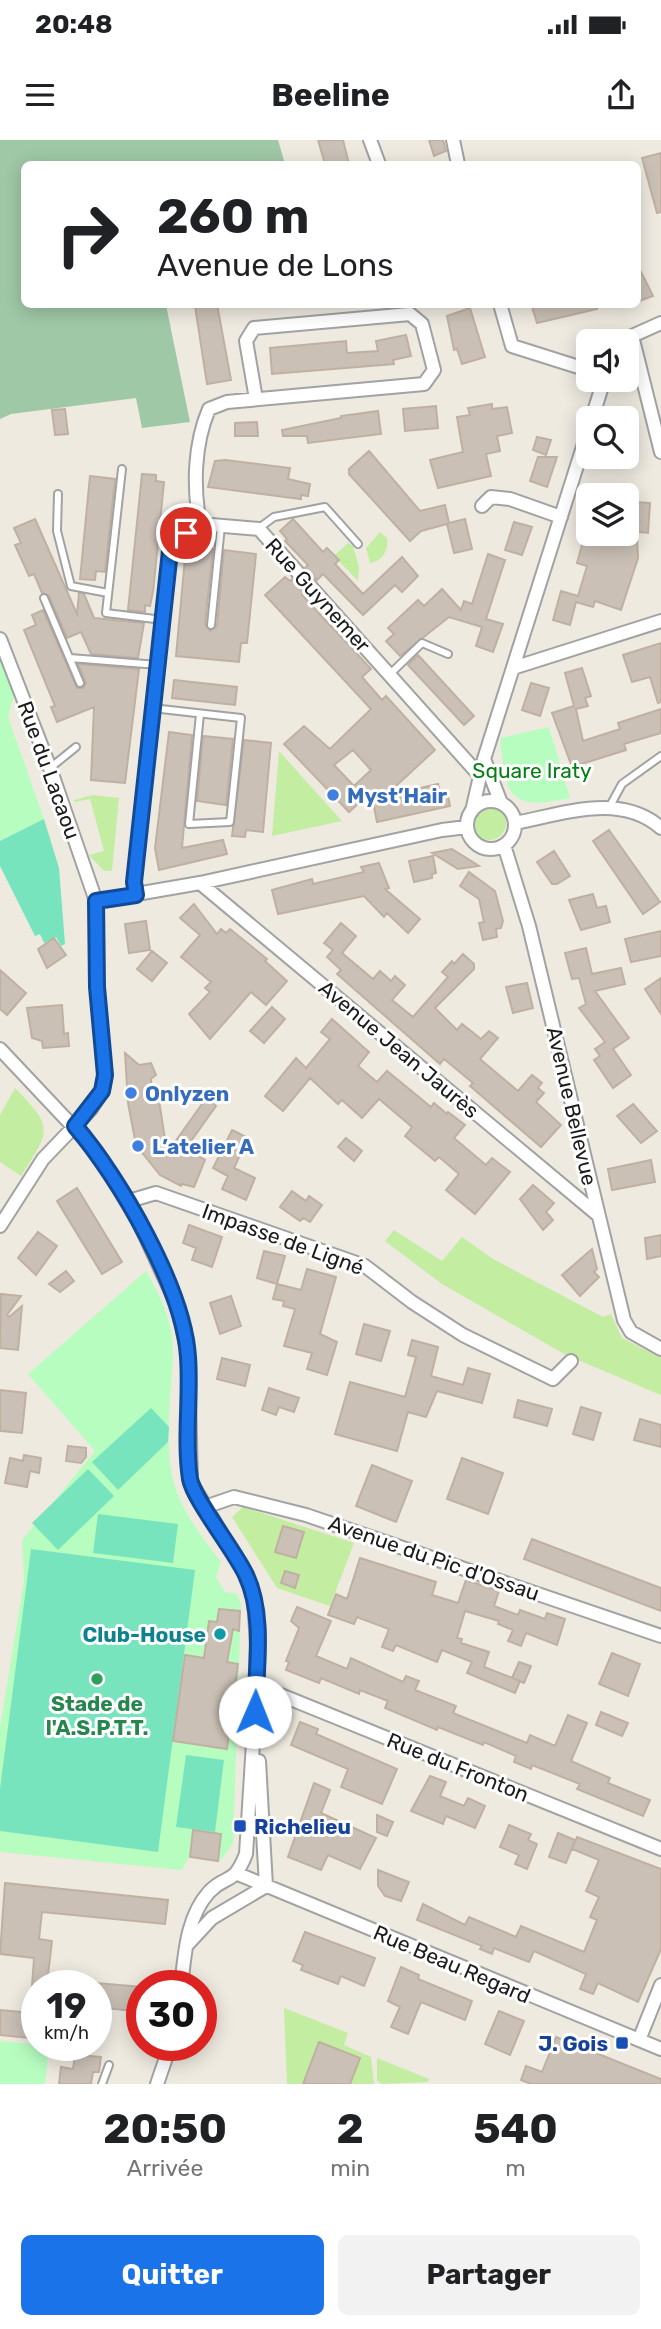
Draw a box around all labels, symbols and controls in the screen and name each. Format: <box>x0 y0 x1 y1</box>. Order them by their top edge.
text: 20:48 <box>35 9 113 40</box>
icon: menu <box>21 76 59 114</box>
text: Beeline <box>271 76 390 114</box>
icon: share <box>602 76 640 114</box>
text: 260 m <box>157 187 309 245</box>
icon: right <box>42 189 133 280</box>
text: Avenue de Lons <box>157 246 393 284</box>
map controls <box>576 329 639 546</box>
button: sound <box>576 329 639 392</box>
button: search <box>576 406 639 469</box>
button: layers <box>576 483 639 546</box>
pin <box>156 503 216 563</box>
icon: arrive <box>167 514 205 552</box>
street label: Rue Guynemer <box>260 533 376 657</box>
street label: Rue du Lacaou <box>12 698 86 842</box>
park label: Square Iraty <box>472 758 592 783</box>
place label: Myst’Hair <box>347 783 448 808</box>
marker: Myst’Hair <box>325 787 341 803</box>
street label: Avenue Jean Jaurès <box>314 975 484 1123</box>
street label: Avenue Bellevue <box>542 1024 602 1188</box>
place label: Onlyzen <box>145 1081 229 1106</box>
marker: Onlyzen <box>123 1085 139 1101</box>
place label: L’atelier A <box>152 1134 254 1159</box>
marker: L’atelier A <box>130 1138 146 1154</box>
street label: Impasse de Ligné <box>199 1198 367 1280</box>
street label: Avenue du Pic d'Ossau <box>325 1510 543 1606</box>
place label: Club-House <box>83 1622 206 1647</box>
marker: Club-House <box>212 1626 228 1642</box>
marker: Stade de l'A.S.P.T.T. <box>89 1671 105 1687</box>
position arrow <box>218 1675 292 1749</box>
place label: Stade de l'A.S.P.T.T. <box>46 1691 148 1740</box>
street label: Rue du Fronton <box>383 1727 533 1807</box>
place label: Richelieu <box>254 1814 351 1839</box>
marker: Richelieu <box>232 1818 248 1834</box>
street label: Rue Beau Regard <box>370 1920 534 2008</box>
speed limit sign: 30 <box>126 1970 217 2061</box>
text: 19 <box>47 1985 86 2027</box>
text: km/h <box>44 2022 89 2044</box>
place label: J. Gois <box>538 2031 608 2056</box>
marker: J. Gois <box>614 2035 630 2051</box>
text: 20:50 <box>103 2104 227 2154</box>
text: 2 <box>337 2104 364 2154</box>
text: 540 <box>473 2104 558 2154</box>
text: Arrivée <box>127 2154 203 2182</box>
text: min <box>330 2154 370 2182</box>
text: m <box>505 2154 526 2182</box>
button: Quitter <box>21 2235 324 2315</box>
button: Partager <box>338 2235 640 2315</box>

